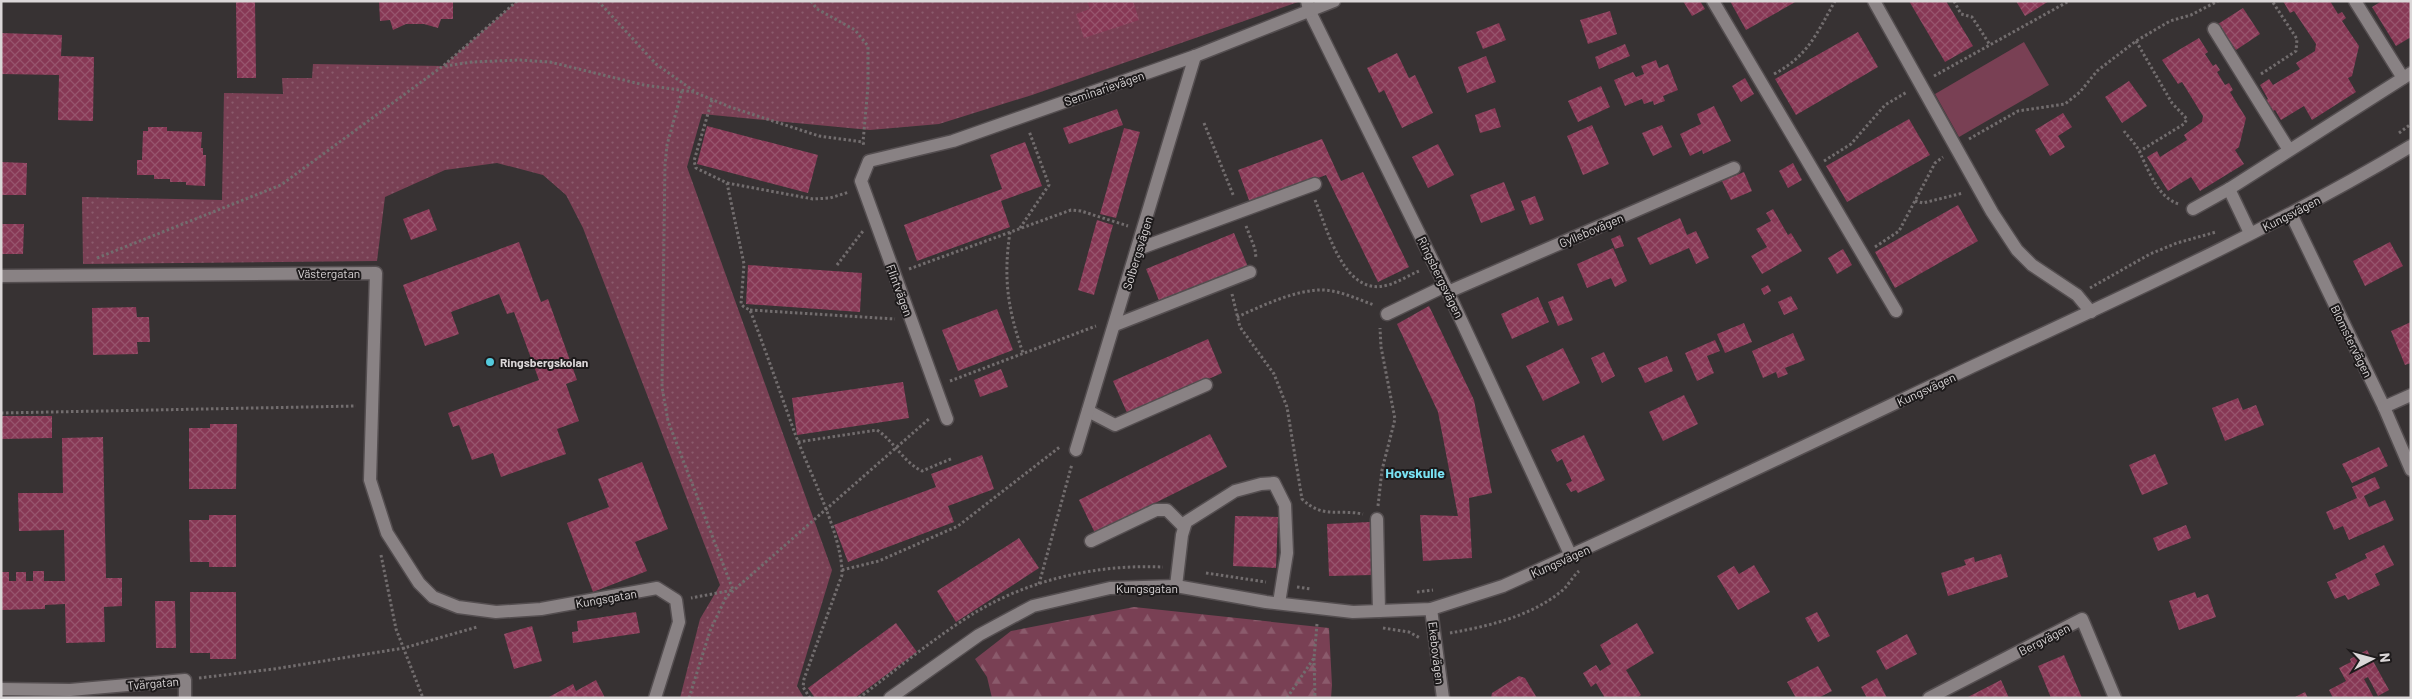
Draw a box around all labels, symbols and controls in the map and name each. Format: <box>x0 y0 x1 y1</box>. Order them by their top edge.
street label: Seminarievägen <box>1062 68 1146 108</box>
street label: Kungsvägen <box>2260 192 2322 234</box>
street label: Gyllebovägen <box>1557 210 1625 250</box>
street label: Solbergsvägen <box>1119 215 1155 291</box>
street label: Ringsbergsvägen <box>1415 234 1467 320</box>
street label: Flintvägen <box>884 262 916 318</box>
street label: Västergatan <box>298 266 360 280</box>
street label: Blomstervägen <box>2328 303 2376 379</box>
place label: Ringsbergskolan <box>500 355 588 369</box>
marker: Ringsbergskolan <box>484 356 496 368</box>
street label: Kungsvägen <box>1895 369 1957 409</box>
district label: Hovskulle <box>1385 464 1445 481</box>
street label: Kungsvägen <box>1528 542 1592 580</box>
street label: Kungsgatan <box>1116 581 1178 595</box>
street label: Kungsgatan <box>574 586 638 610</box>
street label: Bergvägen <box>2016 620 2072 658</box>
street label: Ekebovägen <box>1426 621 1448 685</box>
north arrow <box>2347 634 2397 684</box>
text: N <box>2376 652 2394 663</box>
street label: Tvärgatan <box>127 674 179 692</box>

